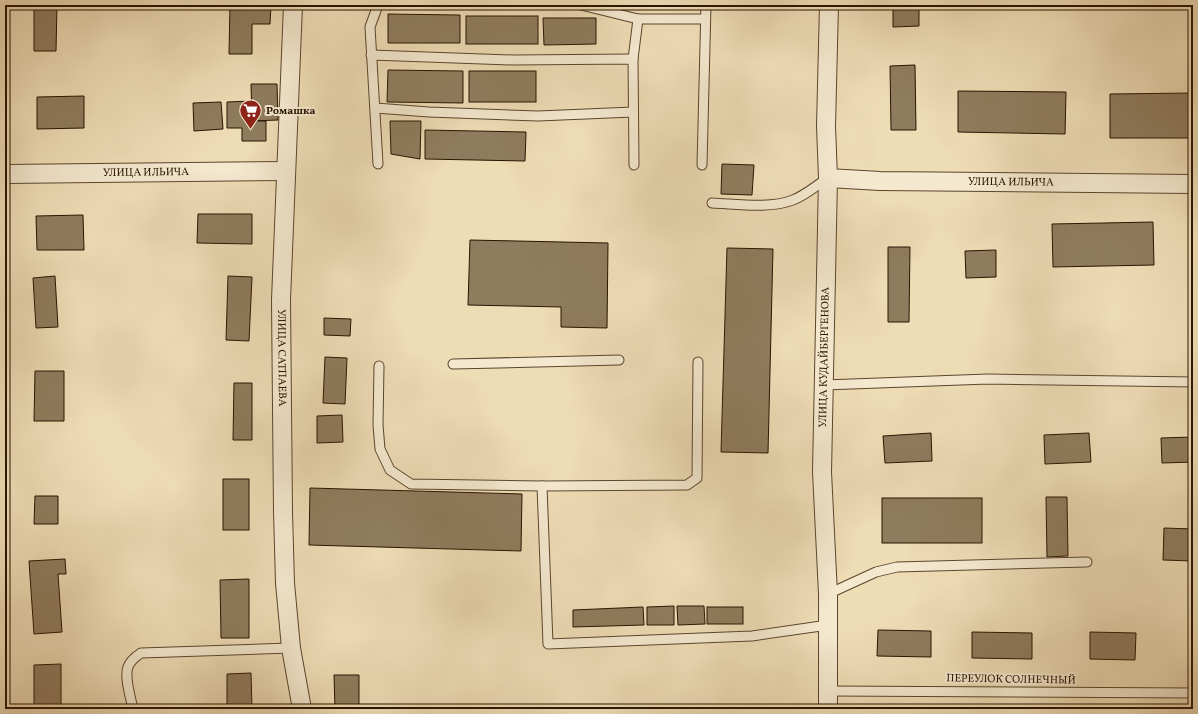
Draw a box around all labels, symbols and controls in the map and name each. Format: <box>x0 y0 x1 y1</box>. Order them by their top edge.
supermarket icon: Ромашка <box>238 98 264 131</box>
place label: Ромашка <box>266 104 316 119</box>
street label: УЛИЦА ИЛЬИЧА <box>103 165 189 180</box>
street label: УЛИЦА ИЛЬИЧА <box>968 174 1054 190</box>
street label: УЛИЦА КУДАЙБЕРГЕНОВА <box>815 286 833 428</box>
street label: УЛИЦА САТПАЕВА <box>274 309 290 407</box>
street label: ПЕРЕУЛОК СОЛНЕЧНЫЙ <box>946 671 1076 689</box>

